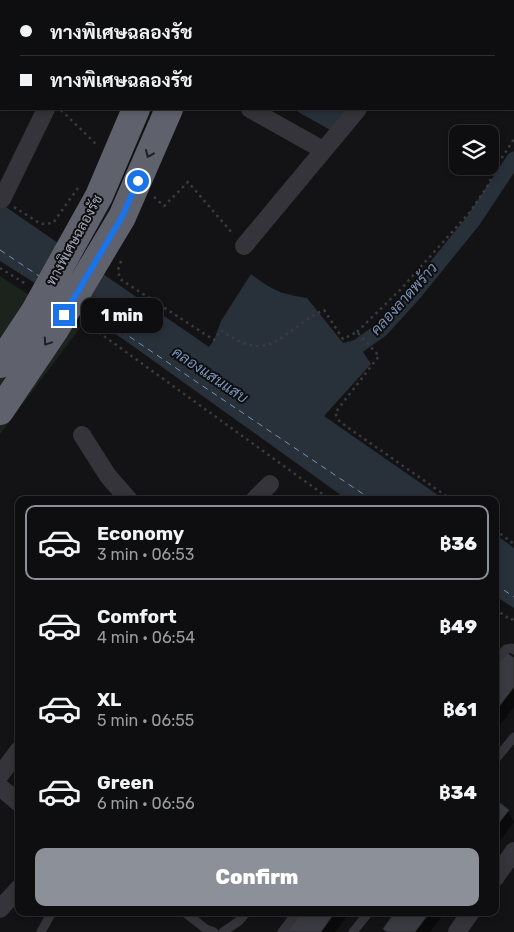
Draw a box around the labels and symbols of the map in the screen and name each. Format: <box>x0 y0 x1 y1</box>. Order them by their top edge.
one-way arrow <box>145 149 155 157</box>
route start <box>127 170 149 192</box>
street label: ทางพิเศษฉลองรัช <box>43 192 106 288</box>
water label: คลองลาดพร้าว <box>366 258 441 339</box>
callout: 1 min <box>82 298 164 332</box>
route end <box>53 304 75 326</box>
one-way arrow <box>44 336 53 346</box>
water label: คลองแสนแสบ <box>169 343 252 407</box>

